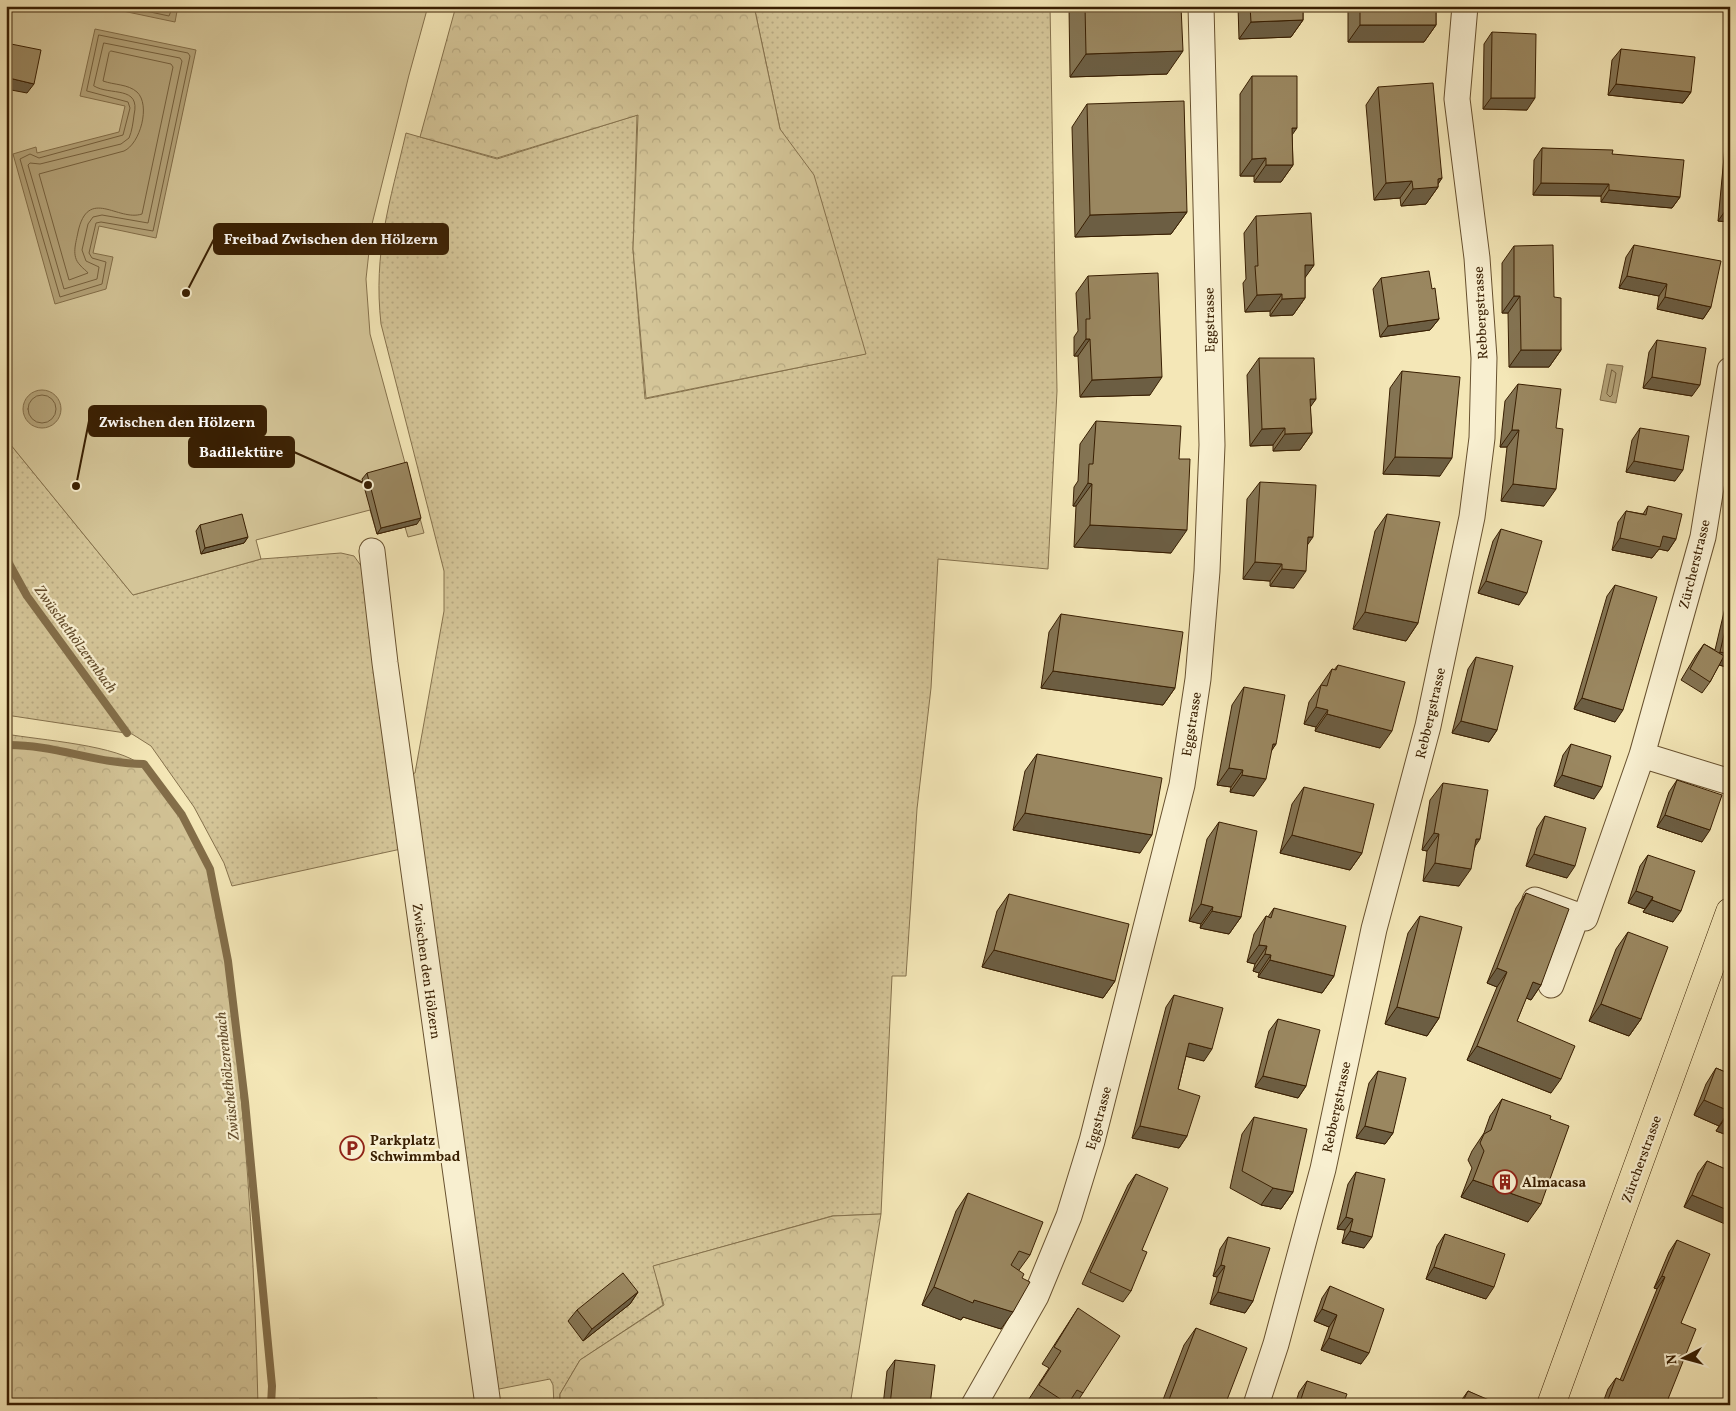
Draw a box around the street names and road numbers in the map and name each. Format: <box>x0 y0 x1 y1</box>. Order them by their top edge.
street label: Rebbergstrasse <box>1470 266 1493 360</box>
street label: Eggstrasse <box>1200 287 1221 353</box>
street label: Zürcherstrasse <box>1675 517 1716 611</box>
street label: Rebbergstrasse <box>1412 665 1451 761</box>
street label: Eggstrasse <box>1178 690 1207 758</box>
street label: Zwischen den Hölzern <box>407 902 444 1040</box>
street label: Rebbergstrasse <box>1318 1059 1357 1155</box>
street label: Eggstrasse <box>1082 1084 1117 1152</box>
street label: Zürcherstrasse <box>1618 1113 1667 1206</box>

